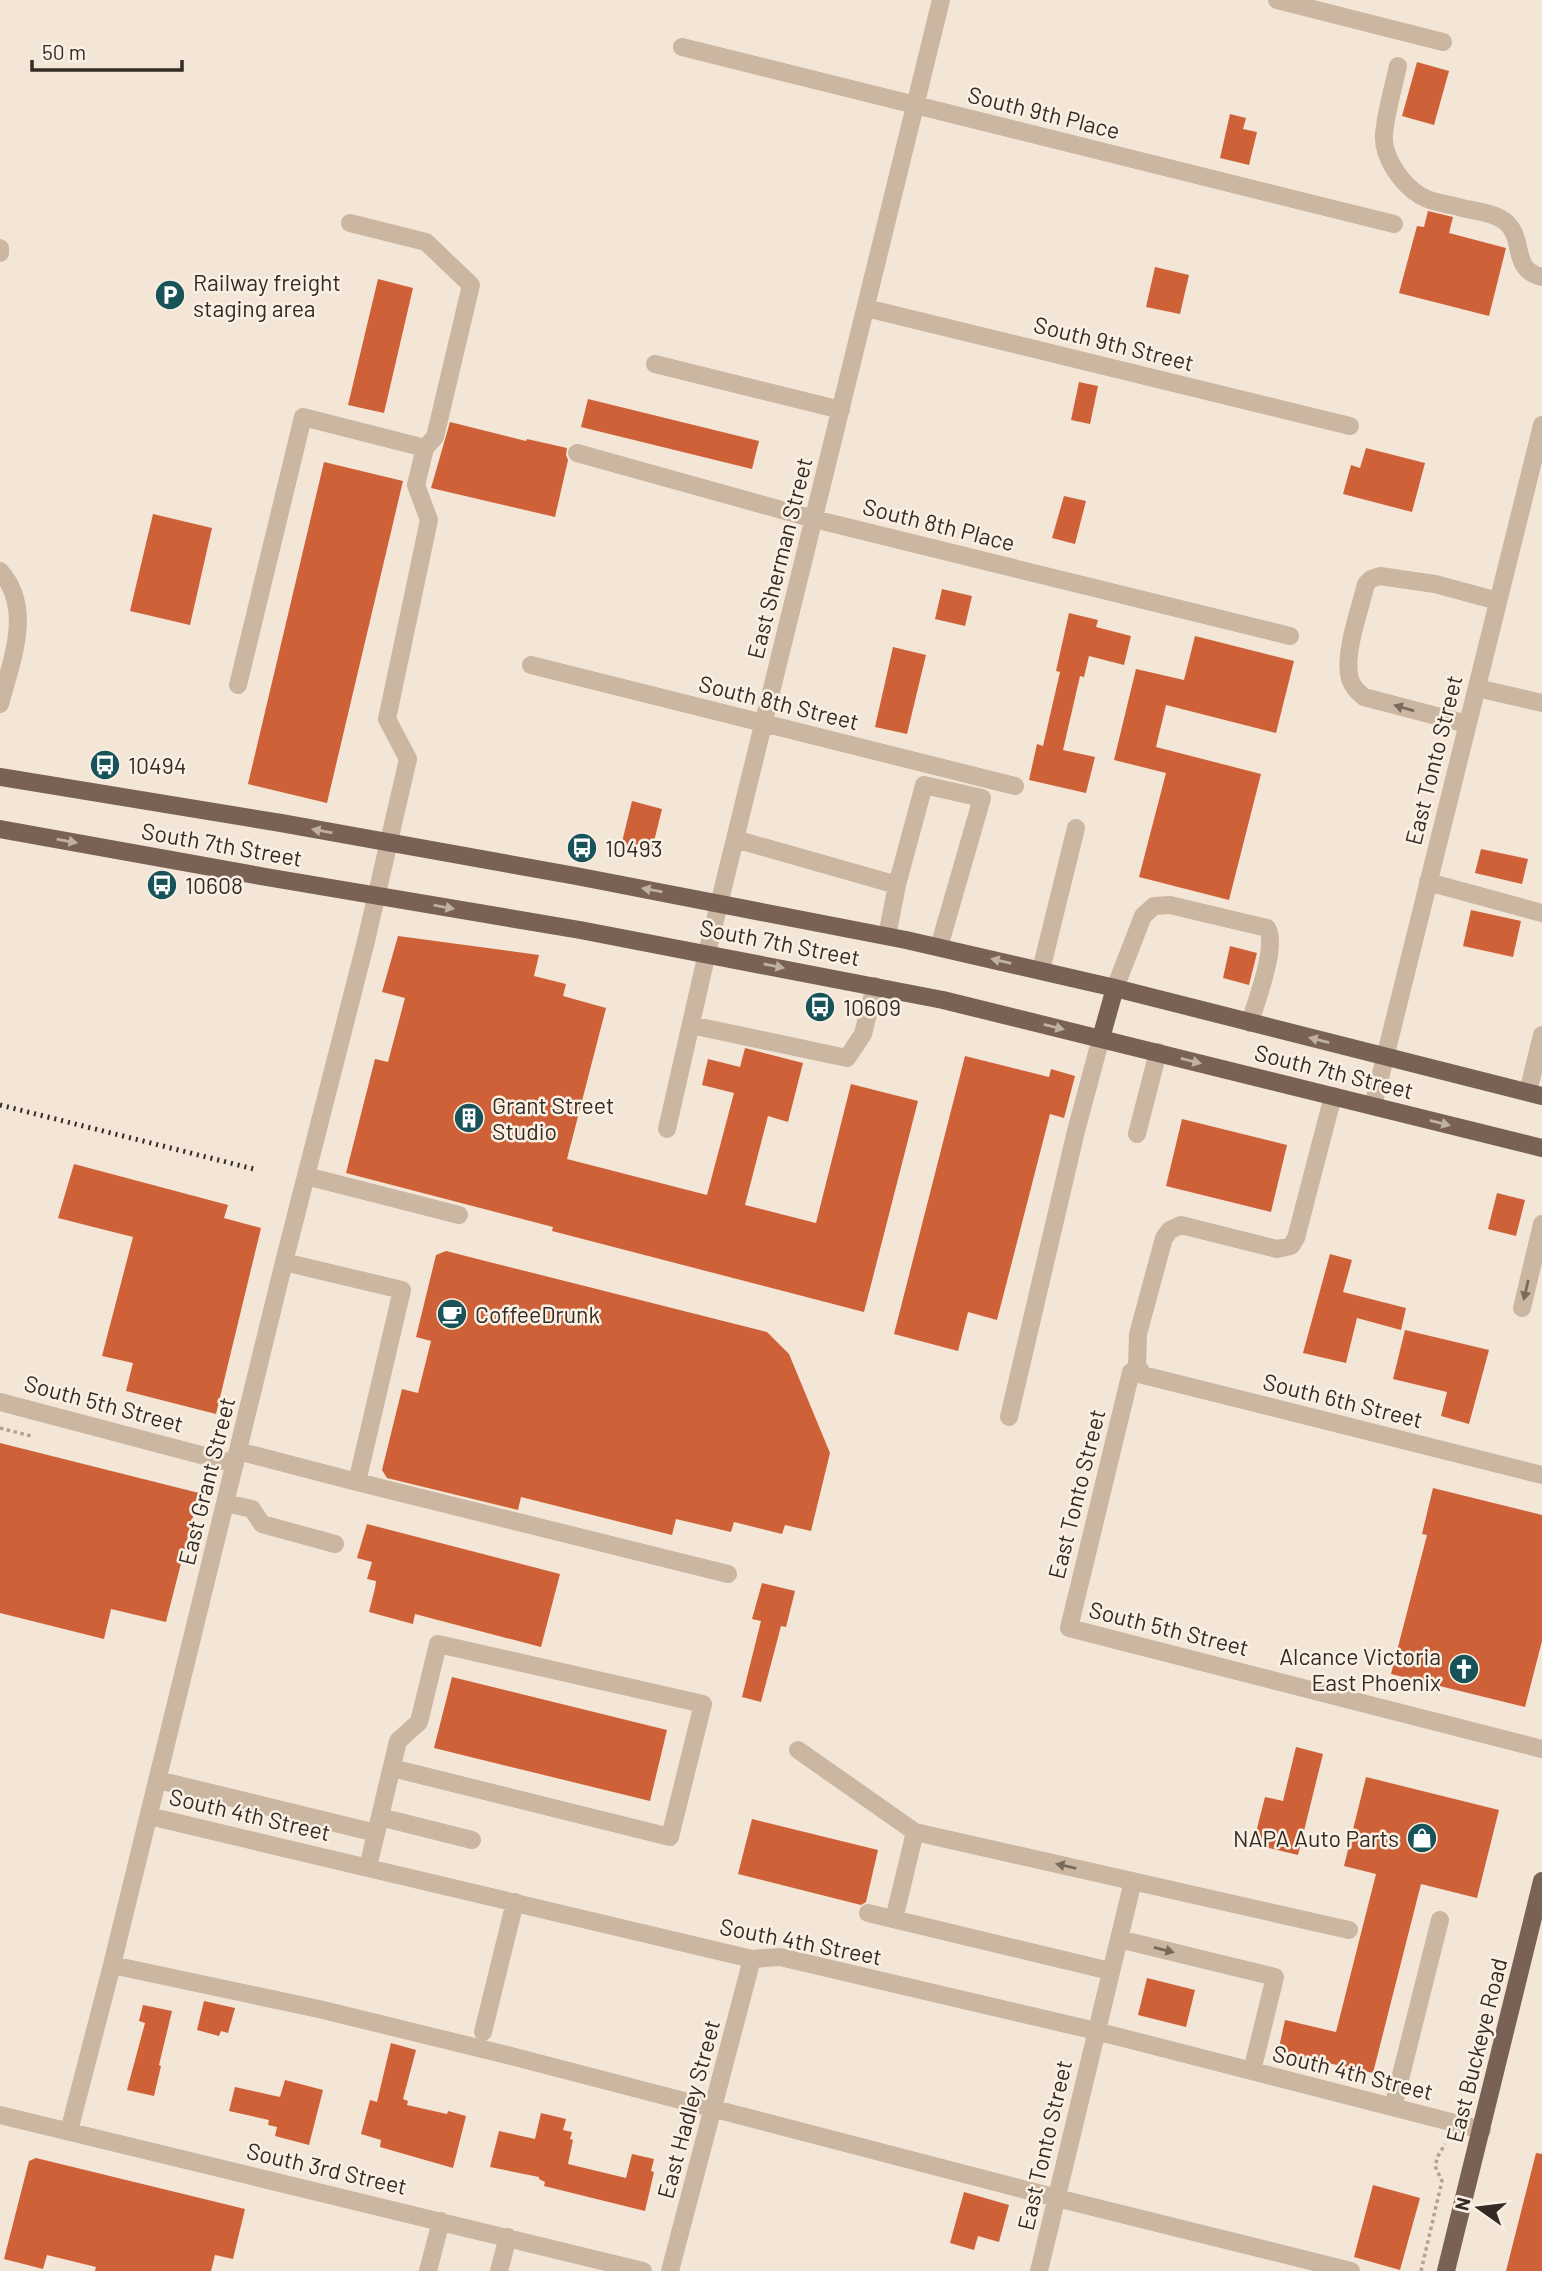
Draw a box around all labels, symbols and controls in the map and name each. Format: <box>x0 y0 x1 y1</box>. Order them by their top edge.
scale bar <box>32 28 182 72</box>
text: 50 m <box>42 39 86 64</box>
street label: South 9th Place <box>965 80 1123 144</box>
place label: Railway freight staging area <box>193 268 341 322</box>
parking icon: Railway freight staging area <box>153 278 187 312</box>
street label: South 9th Street <box>1031 310 1197 376</box>
street label: East Sherman Street <box>740 454 818 662</box>
street label: South 8th Place <box>860 492 1018 556</box>
street label: South 8th Street <box>696 669 862 735</box>
street label: East Tonto Street <box>1398 672 1468 848</box>
one-way arrow <box>1393 702 1415 713</box>
bus stop icon: 10494 <box>88 748 122 782</box>
place label: 10494 <box>128 751 186 779</box>
street label: South 7th Street <box>139 816 305 872</box>
one-way arrow <box>311 825 333 836</box>
bus stop icon: 10493 <box>565 831 599 865</box>
place label: 10493 <box>605 834 663 862</box>
one-way arrow <box>56 836 78 847</box>
bus stop icon: 10608 <box>145 868 179 902</box>
place label: 10608 <box>185 871 243 899</box>
one-way arrow <box>641 884 663 895</box>
one-way arrow <box>433 902 455 913</box>
street label: South 7th Street <box>697 913 863 971</box>
one-way arrow <box>990 955 1012 966</box>
one-way arrow <box>763 961 785 972</box>
bus stop icon: 10609 <box>803 990 837 1024</box>
place label: 10609 <box>843 993 901 1021</box>
one-way arrow <box>1043 1021 1065 1032</box>
one-way arrow <box>1308 1034 1330 1045</box>
street label: South 7th Street <box>1252 1038 1416 1104</box>
one-way arrow <box>1180 1056 1202 1067</box>
place label: Grant Street Studio <box>492 1091 614 1145</box>
building icon: Grant Street Studio <box>452 1101 486 1135</box>
one-way arrow <box>1429 1118 1451 1129</box>
one-way arrow <box>1521 1279 1532 1301</box>
cafe icon: CoffeeDrunk <box>435 1297 469 1331</box>
place label: CoffeeDrunk <box>475 1300 600 1328</box>
street label: South 6th Street <box>1260 1367 1426 1433</box>
street label: South 5th Street <box>21 1368 187 1438</box>
street label: East Grant Street <box>172 1394 240 1568</box>
street label: East Tonto Street <box>1041 1406 1111 1582</box>
street label: South 5th Street <box>1086 1595 1252 1661</box>
place label: Alcance Victoria East Phoenix <box>1279 1642 1441 1696</box>
church icon: Alcance Victoria East Phoenix <box>1447 1652 1481 1686</box>
street label: South 4th Street <box>167 1782 333 1846</box>
shop icon: NAPA Auto Parts <box>1405 1821 1439 1855</box>
place label: NAPA Auto Parts <box>1233 1824 1399 1852</box>
one-way arrow <box>1055 1861 1077 1872</box>
street label: South 4th Street <box>718 1912 884 1970</box>
one-way arrow <box>1153 1945 1175 1956</box>
street label: East Buckeye Road <box>1440 1955 1512 2145</box>
street label: East Hadley Street <box>651 2016 725 2202</box>
street label: South 4th Street <box>1270 2039 1436 2105</box>
street label: East Tonto Street <box>1011 2057 1077 2233</box>
street label: South 3rd Street <box>244 2136 410 2200</box>
north arrow <box>1444 2173 1514 2243</box>
text: N <box>1449 2195 1475 2213</box>

